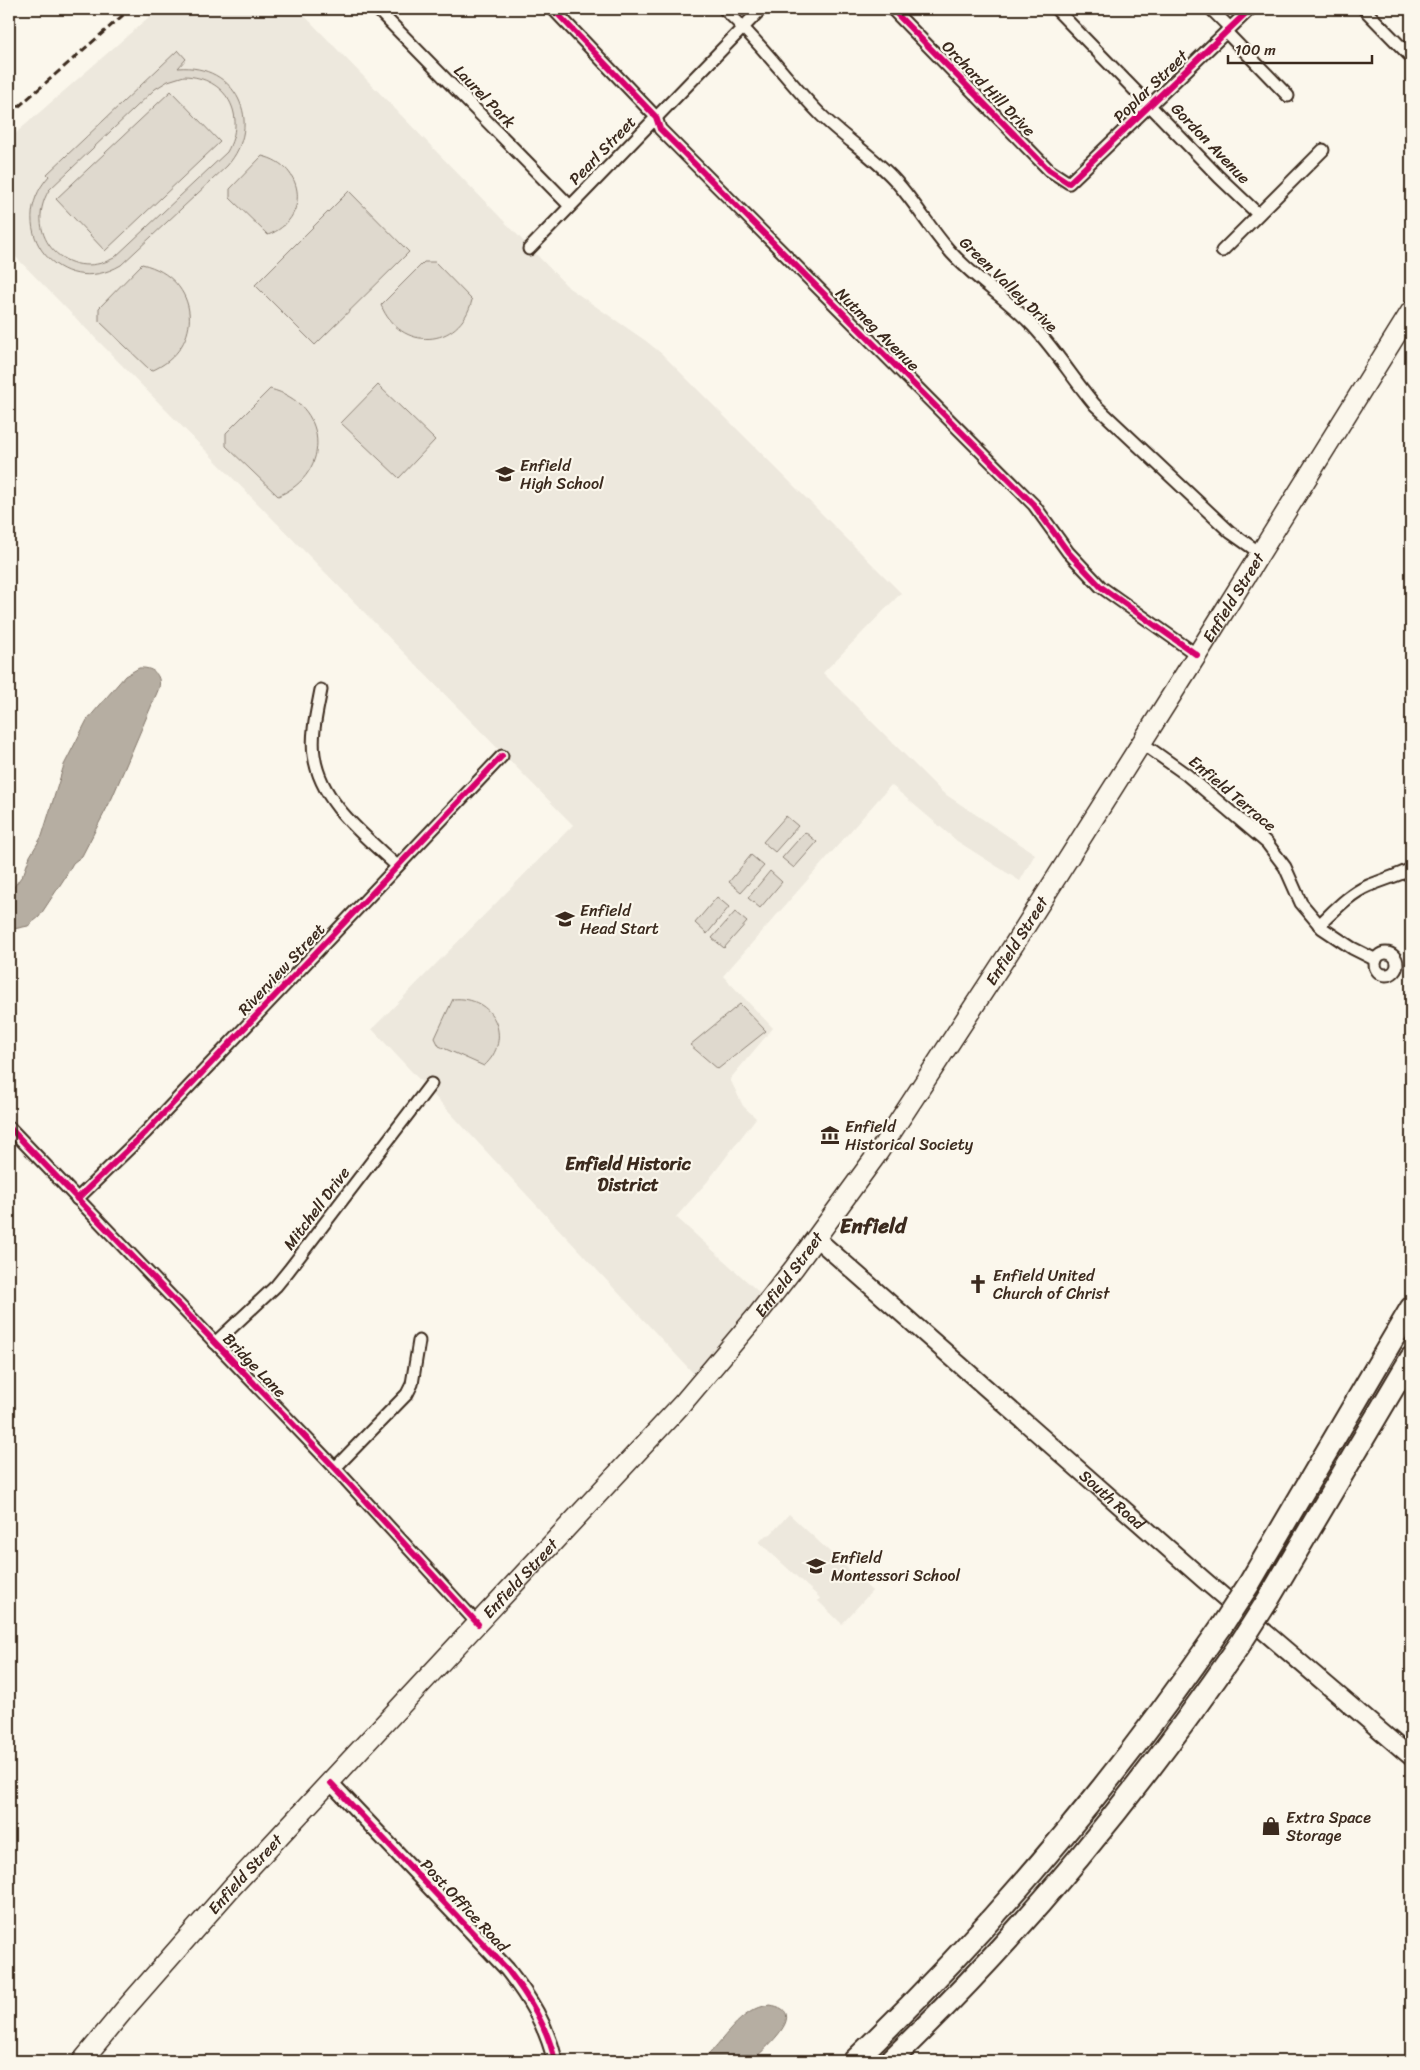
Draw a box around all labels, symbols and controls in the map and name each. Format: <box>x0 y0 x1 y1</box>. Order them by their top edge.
scale bar <box>1228 32 1371 64</box>
street label: Orchard Hill Drive <box>935 33 1043 144</box>
text: 100 m <box>1235 37 1276 63</box>
street label: Poplar Street <box>1106 42 1195 130</box>
street label: Laurel Park <box>446 58 523 135</box>
street label: Gordon Avenue <box>1164 95 1258 191</box>
street label: Pearl Street <box>561 109 643 192</box>
street label: Green Valley Drive <box>952 229 1065 340</box>
street label: Nutmeg Avenue <box>828 280 927 379</box>
place label: Enfield High School <box>520 451 604 498</box>
school or university icon: Enfield High School <box>494 463 516 485</box>
street label: Enfield Street <box>1194 546 1273 648</box>
street label: Enfield Terrace <box>1182 748 1283 839</box>
street label: Enfield Street <box>977 890 1056 991</box>
place label: Enfield Head Start <box>580 896 659 943</box>
school or university icon: Enfield Head Start <box>554 908 576 930</box>
street label: Riverview Street <box>230 916 332 1022</box>
place label: Enfield Historical Society <box>845 1112 974 1159</box>
museum icon: Enfield Historical Society <box>819 1124 841 1146</box>
district label: Enfield Historic District <box>565 1148 692 1201</box>
street label: Mitchell Drive <box>275 1160 358 1256</box>
district label: Enfield <box>840 1207 908 1245</box>
street label: Enfield Street <box>747 1225 832 1324</box>
place label: Enfield United Church of Christ <box>993 1261 1110 1308</box>
church icon: Enfield United Church of Christ <box>967 1273 989 1295</box>
street label: Bridge Lane <box>216 1326 294 1405</box>
street label: South Road <box>1072 1462 1153 1538</box>
street label: Enfield Street <box>475 1531 566 1625</box>
place label: Enfield Montessori School <box>831 1543 960 1590</box>
school or university icon: Enfield Montessori School <box>805 1555 827 1577</box>
place label: Extra Space Storage <box>1286 1803 1371 1850</box>
shop icon: Extra Space Storage <box>1260 1815 1282 1837</box>
street label: Enfield Street <box>200 1827 290 1921</box>
street label: Post Office Road <box>413 1852 517 1960</box>

